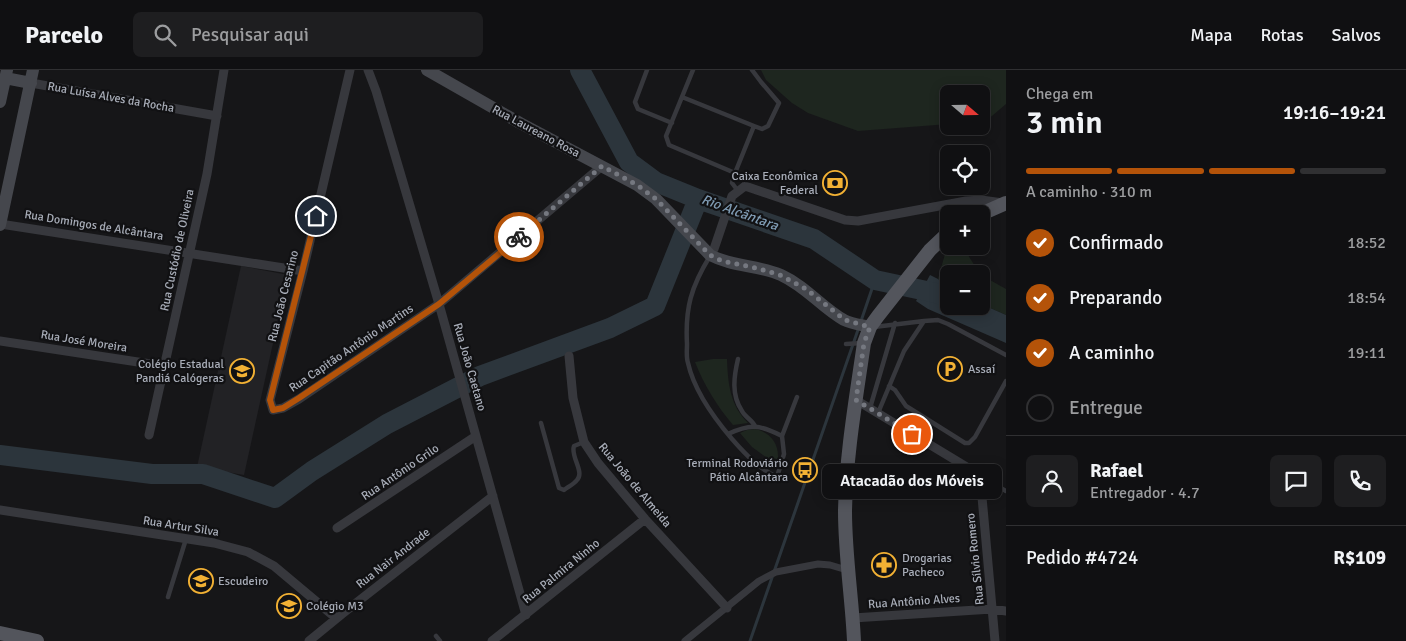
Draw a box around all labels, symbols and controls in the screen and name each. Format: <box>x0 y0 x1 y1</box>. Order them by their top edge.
search box <box>133 12 483 57</box>
text: Parcelo <box>25 20 103 50</box>
icon: search <box>151 21 179 49</box>
text: Pesquisar aqui <box>191 23 309 47</box>
text: Mapa <box>1190 24 1233 46</box>
text: Rotas <box>1261 24 1304 46</box>
text: Salvos <box>1332 24 1381 46</box>
street label: Rua Luísa Alves da Rocha <box>46 79 175 116</box>
text: Chega em <box>1026 84 1093 104</box>
north arrow <box>940 85 990 135</box>
map controls <box>940 85 990 315</box>
text: 19:16–19:21 <box>1283 101 1386 125</box>
street label: Rua Laureano Rosa <box>489 102 582 161</box>
text: 3 min <box>1026 103 1103 142</box>
button: locate <box>940 145 990 195</box>
place label: Caixa Econômica Federal <box>732 169 818 198</box>
bank icon: Caixa Econômica Federal <box>822 170 848 196</box>
text: A caminho · 310 m <box>1026 182 1152 202</box>
street label: Rua Custódio de Oliveira <box>157 188 198 313</box>
water label: Rio Alcântara <box>699 191 781 235</box>
pin <box>295 195 337 237</box>
icon: home <box>302 202 330 230</box>
button: + <box>940 205 990 255</box>
street label: Rua Domingos de Alcântara <box>23 207 165 244</box>
courier <box>494 212 544 262</box>
icon: bike <box>505 223 533 251</box>
icon: check <box>1026 229 1054 257</box>
text: Confirmado <box>1069 231 1163 255</box>
text: 18:52 <box>1347 233 1386 253</box>
street label: Rua João Cesarino <box>265 249 302 344</box>
button: − <box>940 265 990 315</box>
icon: check <box>1026 284 1054 312</box>
text: Preparando <box>1069 286 1162 310</box>
text: 18:54 <box>1347 288 1386 308</box>
street label: Rua Capitão Antônio Martins <box>286 301 416 396</box>
street label: Rua João Caetano <box>450 321 489 413</box>
street label: Rua José Moreira <box>40 327 128 356</box>
icon: check <box>1026 339 1054 367</box>
text: A caminho <box>1069 341 1154 365</box>
text: 19:11 <box>1347 343 1386 363</box>
parking icon: Assaí <box>937 356 963 382</box>
place label: Colégio Estadual Pandiá Calógeras <box>136 357 224 386</box>
school or university icon: Colégio Estadual Pandiá Calógeras <box>229 358 255 384</box>
place label: Assaí <box>968 362 996 377</box>
text: Entregue <box>1069 396 1143 420</box>
pin <box>891 413 933 455</box>
icon: bag <box>898 420 926 448</box>
street label: Rua João de Almeida <box>595 440 674 531</box>
street label: Rua Antônio Grilo <box>359 441 442 504</box>
button: person <box>1026 455 1078 507</box>
button: chat <box>1270 455 1322 507</box>
button: phone <box>1334 455 1386 507</box>
place label: Terminal Rodoviário Pátio Alcântara <box>687 456 788 485</box>
bus stop icon: Terminal Rodoviário Pátio Alcântara <box>792 457 818 483</box>
text: Rafael <box>1090 459 1143 483</box>
callout: Atacadão dos Móveis <box>822 464 1002 499</box>
text: Atacadão dos Móveis <box>840 471 984 491</box>
text: Entregador · 4.7 <box>1090 483 1200 503</box>
street label: Rua Sílvio Romero <box>963 512 988 606</box>
street label: Rua Artur Silva <box>142 513 220 540</box>
street label: Rua Nair Andrade <box>353 525 433 592</box>
street label: Rua Palmira Ninho <box>520 536 603 607</box>
text: Pedido #4724 <box>1026 546 1138 570</box>
text: R$109 <box>1333 546 1386 570</box>
place label: Drogarias Pacheco <box>902 551 952 580</box>
pharmacy icon: Drogarias Pacheco <box>871 552 897 578</box>
school or university icon: Escudeiro <box>188 568 214 594</box>
place label: Escudeiro <box>218 574 268 589</box>
street label: Rua Antônio Alves <box>867 591 961 612</box>
school or university icon: Colégio M3 <box>276 593 302 619</box>
place label: Colégio M3 <box>306 599 363 614</box>

